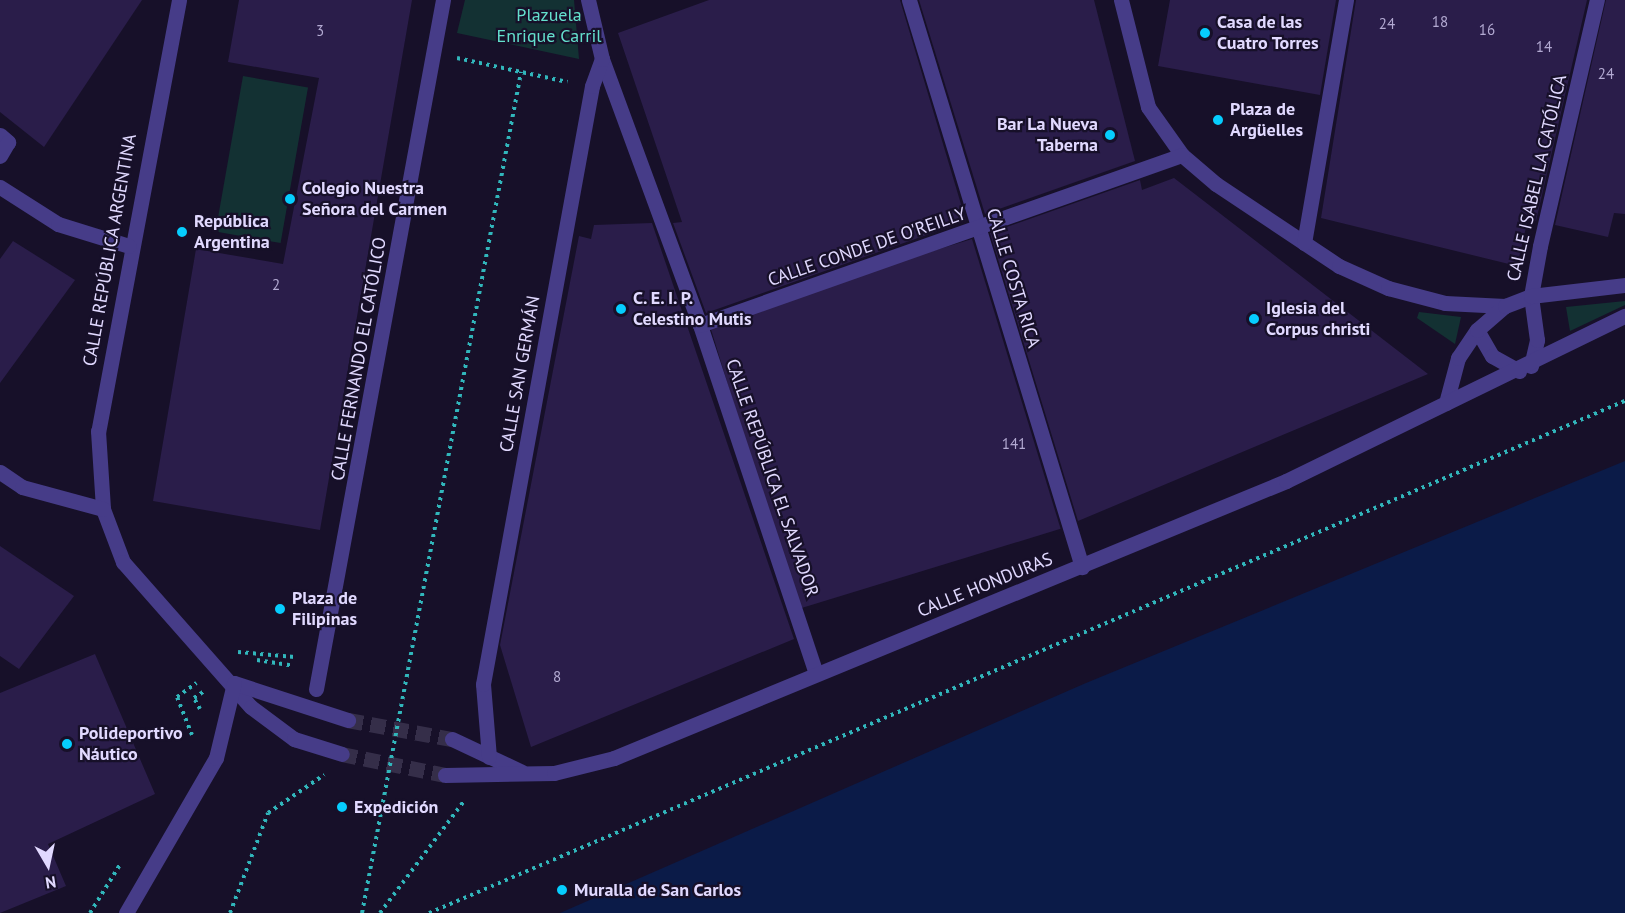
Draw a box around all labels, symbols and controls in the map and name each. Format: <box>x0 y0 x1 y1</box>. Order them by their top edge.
park label: Plazuela Enrique Carril <box>497 5 601 48</box>
place label: Casa de las Cuatro Torres <box>1217 12 1319 54</box>
house number: 18 <box>1432 13 1448 31</box>
house number: 24 <box>1379 15 1395 33</box>
house number: 16 <box>1479 21 1495 39</box>
house number: 3 <box>316 22 324 40</box>
marker: Casa de las Cuatro Torres <box>1198 26 1212 40</box>
house number: 14 <box>1536 38 1552 56</box>
house number: 24 <box>1598 65 1614 83</box>
street label: CALLE ISABEL LA CATÓLICA <box>1503 72 1571 284</box>
place label: Plaza de Argüelles <box>1230 99 1303 142</box>
marker: Plaza de Argüelles <box>1211 113 1225 127</box>
place label: Bar La Nueva Taberna <box>997 114 1098 156</box>
marker: Bar La Nueva Taberna <box>1103 128 1117 142</box>
street label: CALLE REPÚBLICA ARGENTINA <box>79 132 141 368</box>
place label: Colegio Nuestra Señora del Carmen <box>302 178 447 220</box>
marker: Colegio Nuestra Señora del Carmen <box>283 192 297 206</box>
street label: CALLE CONDE DE O'REILLY <box>765 203 969 291</box>
street label: CALLE COSTA RICA <box>981 205 1045 351</box>
place label: República Argentina <box>194 211 270 254</box>
marker: República Argentina <box>175 225 189 239</box>
street label: CALLE FERNANDO EL CATÓLICO <box>327 235 391 483</box>
house number: 2 <box>272 276 280 294</box>
place label: C. E. I. P. Celestino Mutis <box>633 288 752 330</box>
street label: CALLE SAN GERMÁN <box>496 294 544 454</box>
place label: Iglesia del Corpus christi <box>1266 298 1370 340</box>
marker: C. E. I. P. Celestino Mutis <box>614 302 628 316</box>
marker: Iglesia del Corpus christi <box>1247 312 1261 326</box>
street label: CALLE REPÚBLICA EL SALVADOR <box>721 355 823 601</box>
house number: 141 <box>1002 435 1026 453</box>
street label: CALLE HONDURAS <box>914 548 1056 622</box>
place label: Plaza de Filipinas <box>292 588 357 630</box>
marker: Plaza de Filipinas <box>273 602 287 616</box>
house number: 8 <box>553 668 561 686</box>
place label: Polideportivo Náutico <box>79 723 183 766</box>
marker: Polideportivo Náutico <box>60 737 74 751</box>
place label: Expedición <box>354 796 438 818</box>
marker: Expedición <box>335 800 349 814</box>
north arrow <box>18 835 78 895</box>
text: N <box>44 872 58 893</box>
place label: Muralla de San Carlos <box>574 879 741 901</box>
marker: Muralla de San Carlos <box>555 883 569 897</box>

